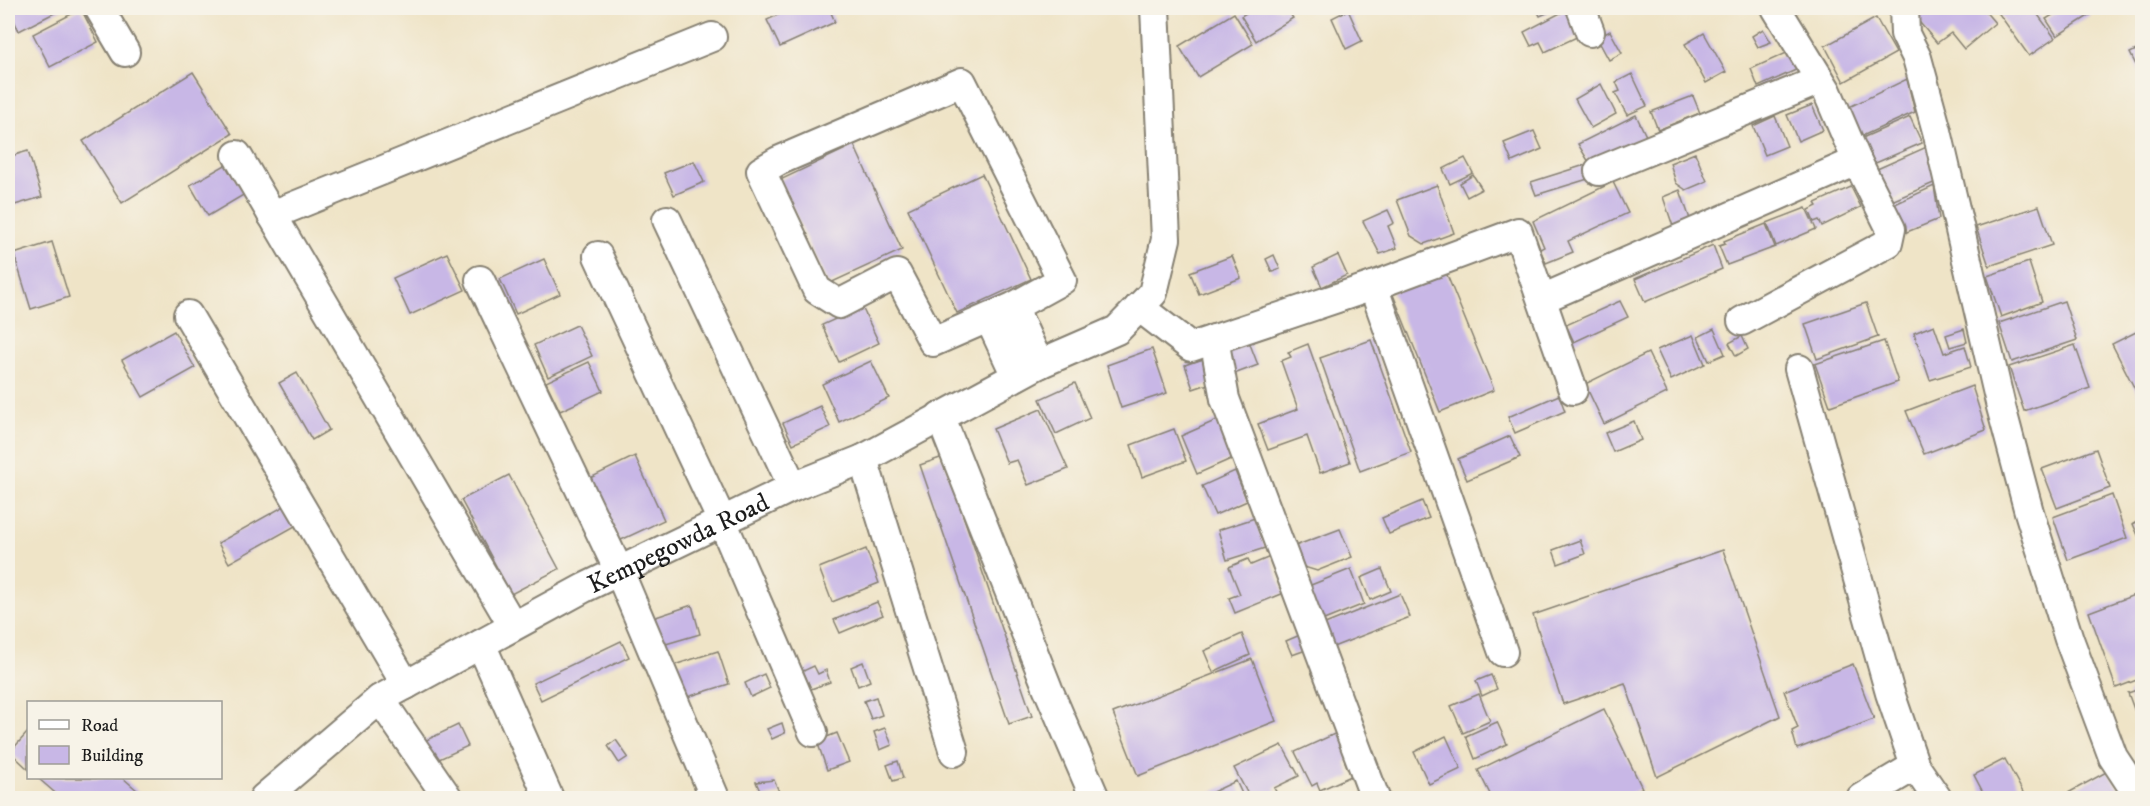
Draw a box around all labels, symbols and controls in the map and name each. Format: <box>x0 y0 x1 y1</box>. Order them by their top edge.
street label: Kempegowda Road <box>582 486 775 602</box>
legend <box>27 701 222 779</box>
text: Road <box>81 715 118 737</box>
text: Building <box>81 745 143 767</box>

